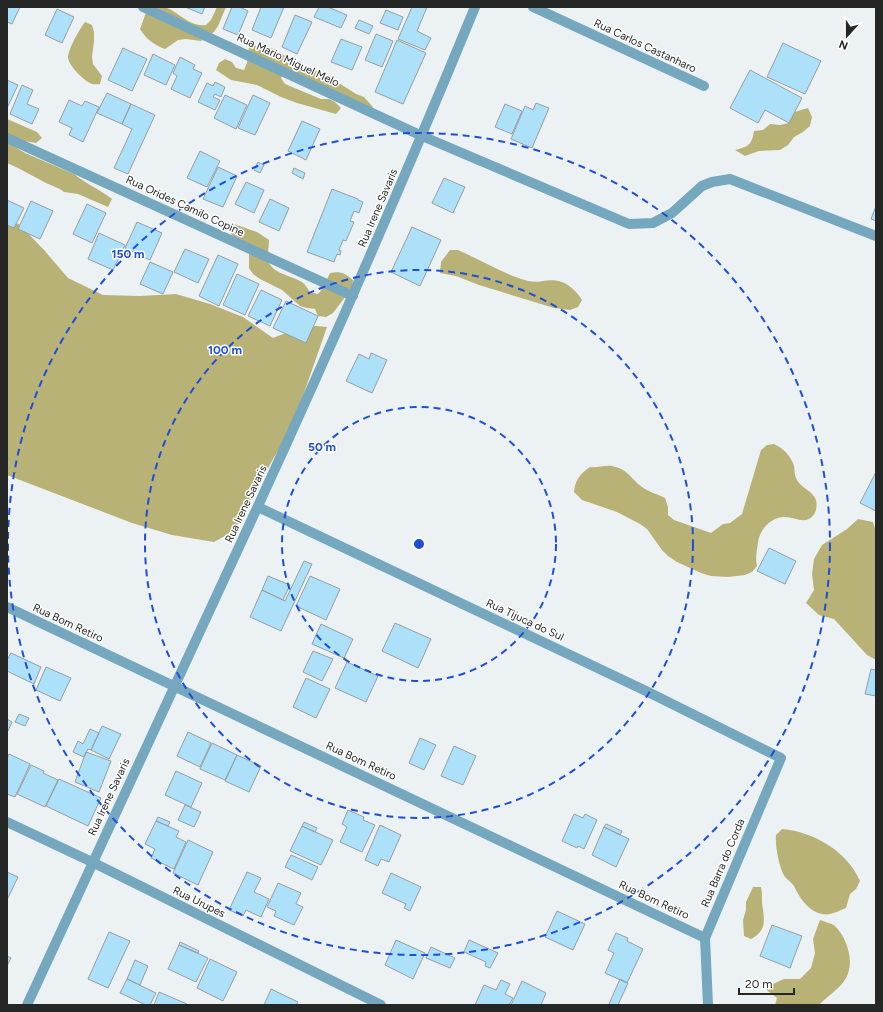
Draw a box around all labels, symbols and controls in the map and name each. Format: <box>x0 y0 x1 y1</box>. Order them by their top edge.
north arrow <box>827 16 867 56</box>
street label: Rua Carlos Castanharo <box>592 17 698 75</box>
street label: Rua Mario Miguel Melo <box>235 31 341 89</box>
text: N <box>837 37 850 52</box>
street label: Rua Irene Savaris <box>356 167 400 249</box>
street label: Rua Orides Camilo Copine <box>124 173 246 239</box>
text: 150 m <box>111 247 145 261</box>
text: 100 m <box>208 343 242 357</box>
text: 50 m <box>308 440 336 454</box>
street label: Rua Irene Savaris <box>222 463 270 545</box>
centre of rings <box>412 537 426 551</box>
street label: Rua Tijuca do Sul <box>484 596 566 644</box>
street label: Rua Bom Retiro <box>31 601 105 645</box>
street label: Rua Bom Retiro <box>324 739 398 783</box>
street label: Rua Irene Savaris <box>85 756 133 838</box>
street label: Rua Barra do Corda <box>698 817 748 909</box>
street label: Rua Bom Retiro <box>617 878 691 922</box>
street label: Rua Urupes <box>171 884 227 920</box>
scale bar <box>739 970 794 996</box>
text: 20 m <box>745 977 773 991</box>

